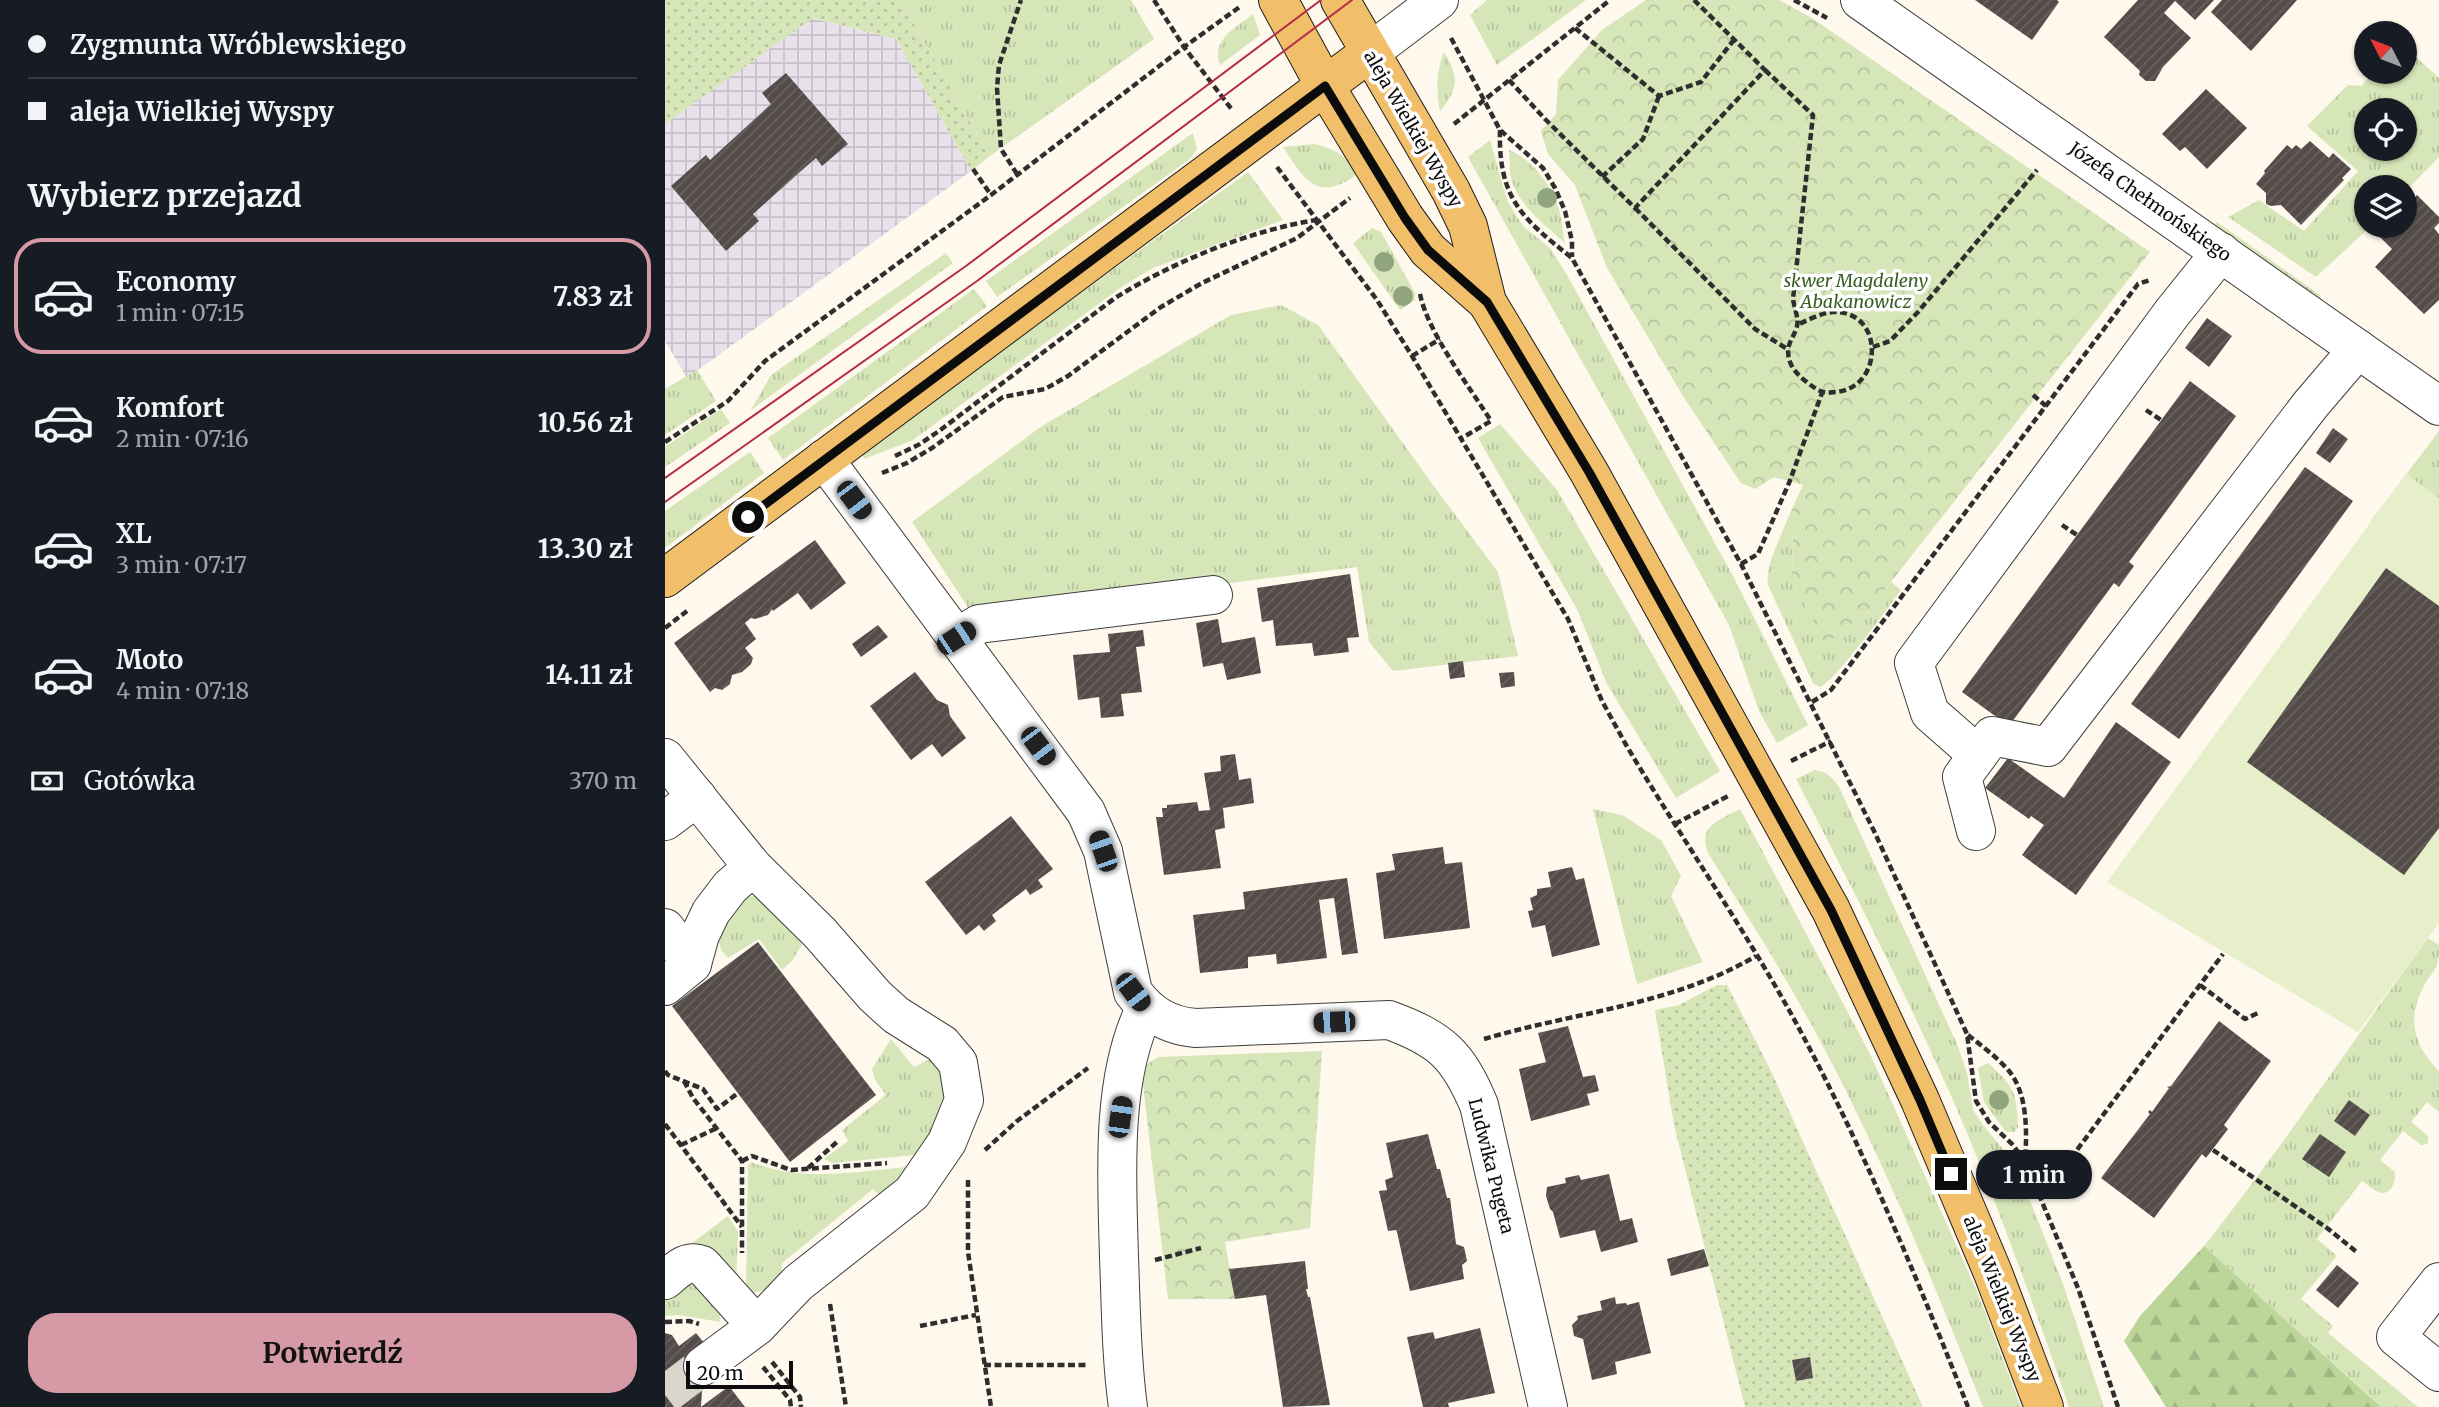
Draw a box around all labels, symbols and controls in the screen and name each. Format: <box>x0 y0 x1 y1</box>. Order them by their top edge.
north arrow <box>2354 21 2417 84</box>
map controls <box>2354 21 2417 238</box>
text: Zygmunta Wróblewskiego <box>70 28 406 61</box>
street label: aleja Wielkiej Wyspy <box>1359 46 1468 212</box>
text: aleja Wielkiej Wyspy <box>70 95 334 128</box>
button: locate <box>2354 98 2417 161</box>
street label: Józefa Chełmońskiego <box>2064 136 2236 266</box>
button: layers <box>2354 175 2417 238</box>
text: Wybierz przejazd <box>28 176 302 216</box>
icon: car <box>32 265 95 328</box>
text: Economy <box>116 265 236 298</box>
park label: skwer Magdaleny Abakanowicz <box>1784 269 1928 313</box>
text: 7.83 zł <box>553 280 633 313</box>
text: 1 min · 07:15 <box>116 298 245 327</box>
icon: car <box>32 391 95 454</box>
text: Komfort <box>116 391 225 424</box>
text: 10.56 zł <box>538 406 633 439</box>
text: 2 min · 07:16 <box>116 424 249 453</box>
car <box>833 477 876 523</box>
route start <box>732 501 764 533</box>
icon: car <box>32 517 95 580</box>
text: XL <box>116 517 152 550</box>
text: 13.30 zł <box>538 532 633 565</box>
text: 3 min · 07:17 <box>116 550 247 579</box>
car <box>933 618 980 658</box>
icon: car <box>32 643 95 706</box>
text: Moto <box>116 643 183 676</box>
text: 14.11 zł <box>545 658 633 691</box>
text: 4 min · 07:18 <box>116 676 249 705</box>
car <box>1017 723 1060 769</box>
icon: cash <box>28 762 66 800</box>
text: Gotówka <box>84 764 196 797</box>
text: 370 m <box>569 766 637 795</box>
car <box>1087 828 1120 874</box>
car <box>1112 969 1155 1015</box>
car <box>1313 1011 1356 1033</box>
car <box>1107 1095 1134 1139</box>
street label: Ludwika Pugeta <box>1464 1096 1520 1236</box>
callout: 1 min <box>1975 1150 2091 1198</box>
route end <box>1935 1158 1967 1190</box>
text: 1 min <box>2003 1160 2065 1189</box>
street label: aleja Wielkiej Wyspy <box>1959 1212 2047 1386</box>
button: Potwierdź <box>28 1313 637 1393</box>
scale bar <box>686 1358 793 1390</box>
text: 20 m <box>697 1361 744 1385</box>

